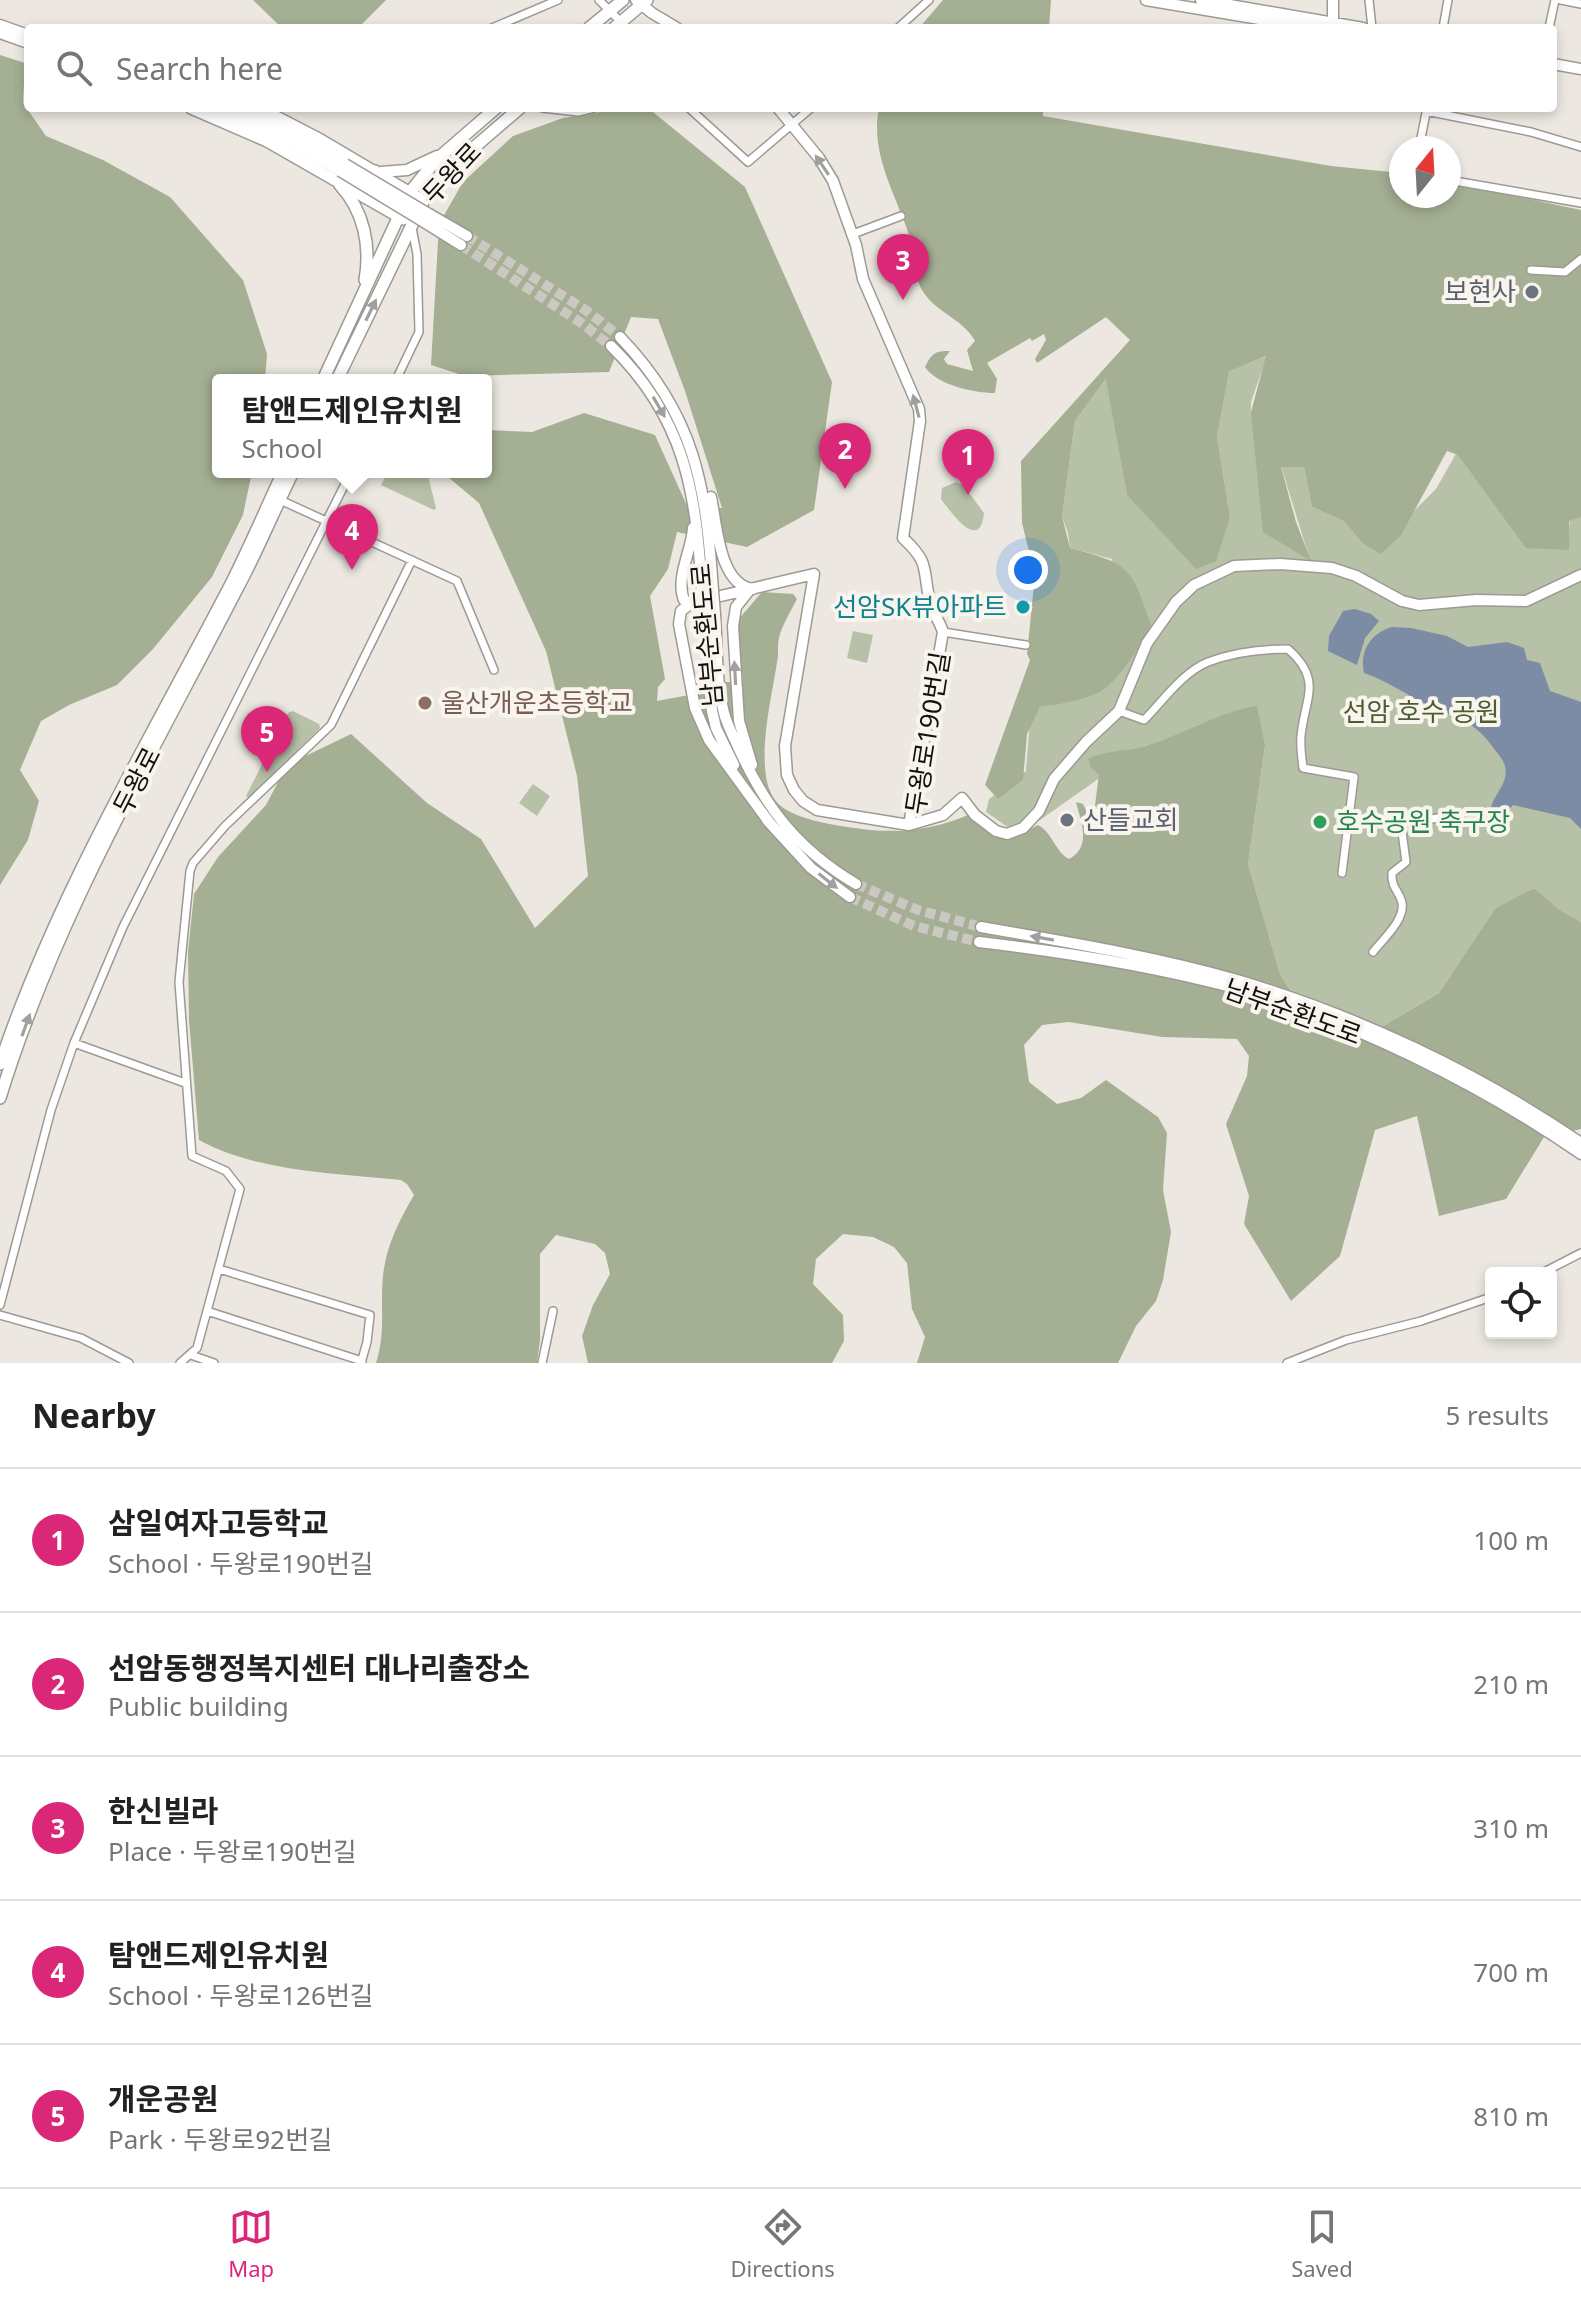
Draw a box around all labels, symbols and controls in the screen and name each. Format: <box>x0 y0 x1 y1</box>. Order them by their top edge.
search box <box>24 24 1557 112</box>
icon: search <box>52 46 96 90</box>
text: Search here <box>116 48 283 89</box>
street label: 두왕로 <box>414 134 489 211</box>
north arrow <box>1389 136 1461 208</box>
one-way arrow <box>815 154 830 175</box>
pin: 3 <box>877 234 929 300</box>
place label: 보현사 <box>1444 273 1516 309</box>
marker: 보현사 <box>1523 283 1541 301</box>
one-way arrow <box>364 298 378 321</box>
popup <box>212 374 492 478</box>
text: 탐앤드제인유치원 <box>242 389 462 430</box>
one-way arrow <box>910 393 922 418</box>
one-way arrow <box>652 396 666 418</box>
pin: 2 <box>819 423 871 489</box>
pin: 1 <box>942 429 994 495</box>
text: School <box>242 430 323 466</box>
pin: 4 <box>326 504 378 570</box>
your location <box>1008 550 1048 590</box>
street label: 남부순환도로 <box>682 562 730 708</box>
place label: 선암SK뷰아파트 <box>833 588 1007 624</box>
marker: 선암SK뷰아파트 <box>1014 598 1032 616</box>
street label: 두왕로190번길 <box>896 649 958 817</box>
one-way arrow <box>728 660 741 685</box>
place label: 울산개운초등학교 <box>441 684 632 720</box>
park label: 선암 호수 공원 <box>1342 693 1500 729</box>
marker: 울산개운초등학교 <box>416 694 434 712</box>
pin: 5 <box>241 706 293 772</box>
street label: 두왕로 <box>104 740 168 821</box>
place label: 산들교회 <box>1083 801 1179 837</box>
place label: 호수공원 축구장 <box>1336 803 1510 839</box>
marker: 산들교회 <box>1058 811 1076 829</box>
marker: 호수공원 축구장 <box>1311 813 1329 831</box>
one-way arrow <box>818 873 838 889</box>
one-way arrow <box>1029 931 1054 943</box>
street label: 남부순환도로 <box>1220 970 1367 1053</box>
one-way arrow <box>20 1013 32 1037</box>
map controls <box>1485 1267 1557 1339</box>
button: locate <box>1485 1267 1557 1339</box>
text: Nearby <box>32 1392 156 1438</box>
text: 5 results <box>1445 1397 1549 1433</box>
text: 삼일여자고등학교 <box>108 1502 329 1543</box>
text: 1 <box>51 1522 65 1558</box>
text: 100 m <box>1473 1522 1549 1558</box>
text: School · 두왕로190번길 <box>108 1545 374 1581</box>
text: 선암동행정복지센터 대나리출장소 <box>108 1647 530 1688</box>
text: 2 <box>51 1666 65 1702</box>
text: 210 m <box>1473 1666 1549 1702</box>
text: Public building <box>108 1688 289 1724</box>
text: 한신빌라 <box>108 1790 218 1831</box>
text: 3 <box>51 1810 65 1846</box>
text: 310 m <box>1473 1810 1549 1846</box>
text: Place · 두왕로190번길 <box>108 1833 357 1869</box>
text: 탐앤드제인유치원 <box>108 1934 329 1975</box>
text: 4 <box>51 1954 65 1990</box>
text: 700 m <box>1473 1954 1549 1990</box>
text: School · 두왕로126번길 <box>108 1977 374 2013</box>
text: 개운공원 <box>108 2078 218 2119</box>
text: 5 <box>51 2098 65 2134</box>
text: 810 m <box>1473 2098 1549 2134</box>
text: Park · 두왕로92번길 <box>108 2121 333 2157</box>
tab: Map <box>228 2205 274 2283</box>
tab: Directions <box>730 2205 835 2283</box>
tab: Saved <box>1291 2205 1353 2283</box>

